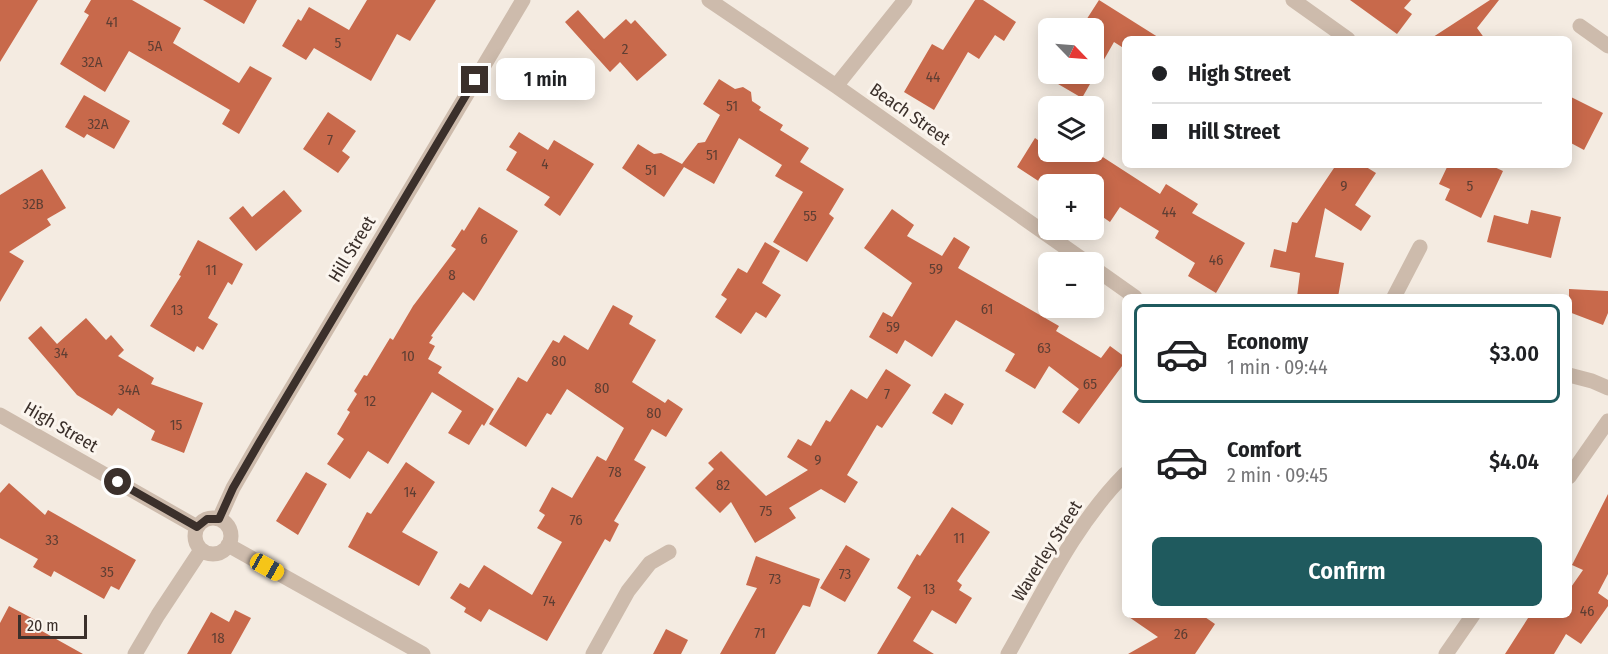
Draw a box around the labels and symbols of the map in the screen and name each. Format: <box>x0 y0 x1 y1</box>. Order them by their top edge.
house number: 41 <box>106 13 118 31</box>
north arrow <box>1038 18 1104 84</box>
house number: 5 <box>335 34 342 52</box>
house number: 5A <box>148 37 162 55</box>
house number: 2 <box>622 40 629 58</box>
house number: 32A <box>81 53 103 71</box>
callout: 1 min <box>496 59 595 101</box>
route end <box>461 66 488 93</box>
house number: 44 <box>926 68 940 86</box>
street label: Beach Street <box>866 78 955 150</box>
house number: 51 <box>726 97 738 115</box>
house number: 32A <box>87 115 109 133</box>
house number: 7 <box>327 131 333 149</box>
house number: 51 <box>706 146 718 164</box>
house number: 4 <box>541 155 549 173</box>
house number: 51 <box>645 161 657 179</box>
house number: 9 <box>1340 177 1348 195</box>
house number: 5 <box>1467 177 1474 195</box>
house number: 32B <box>22 195 44 213</box>
house number: 44 <box>1162 203 1176 221</box>
house number: 55 <box>803 207 817 225</box>
street label: Hill Street <box>324 212 380 286</box>
house number: 6 <box>480 230 488 248</box>
house number: 46 <box>1209 251 1223 269</box>
house number: 59 <box>929 260 943 278</box>
house number: 11 <box>205 261 217 279</box>
house number: 8 <box>448 266 456 284</box>
house number: 61 <box>981 300 993 318</box>
house number: 13 <box>171 301 184 319</box>
house number: 59 <box>886 318 900 336</box>
house number: 63 <box>1037 339 1051 357</box>
house number: 34 <box>54 344 68 362</box>
house number: 10 <box>401 347 415 365</box>
house number: 80 <box>551 352 567 370</box>
house number: 65 <box>1083 375 1097 393</box>
house number: 80 <box>594 379 610 397</box>
house number: 34A <box>118 381 140 399</box>
house number: 7 <box>884 385 890 403</box>
house number: 12 <box>364 392 377 410</box>
street label: High Street <box>20 397 102 457</box>
house number: 80 <box>646 404 662 422</box>
house number: 15 <box>170 416 182 434</box>
house number: 9 <box>814 451 822 469</box>
house number: 78 <box>608 463 622 481</box>
route start <box>104 468 131 495</box>
house number: 82 <box>716 476 730 494</box>
house number: 14 <box>403 483 417 501</box>
street label: Waverley Street <box>1007 496 1087 605</box>
house number: 75 <box>760 502 772 520</box>
house number: 76 <box>569 511 583 529</box>
house number: 11 <box>953 529 965 547</box>
house number: 33 <box>45 531 59 549</box>
car <box>247 550 287 584</box>
house number: 35 <box>100 563 114 581</box>
house number: 73 <box>839 565 852 583</box>
house number: 73 <box>769 570 782 588</box>
house number: 13 <box>923 580 936 598</box>
house number: 74 <box>543 592 555 610</box>
house number: 46 <box>1580 602 1594 620</box>
scale bar <box>18 612 87 640</box>
house number: 71 <box>754 624 766 642</box>
house number: 26 <box>1174 625 1188 643</box>
house number: 18 <box>211 629 225 647</box>

